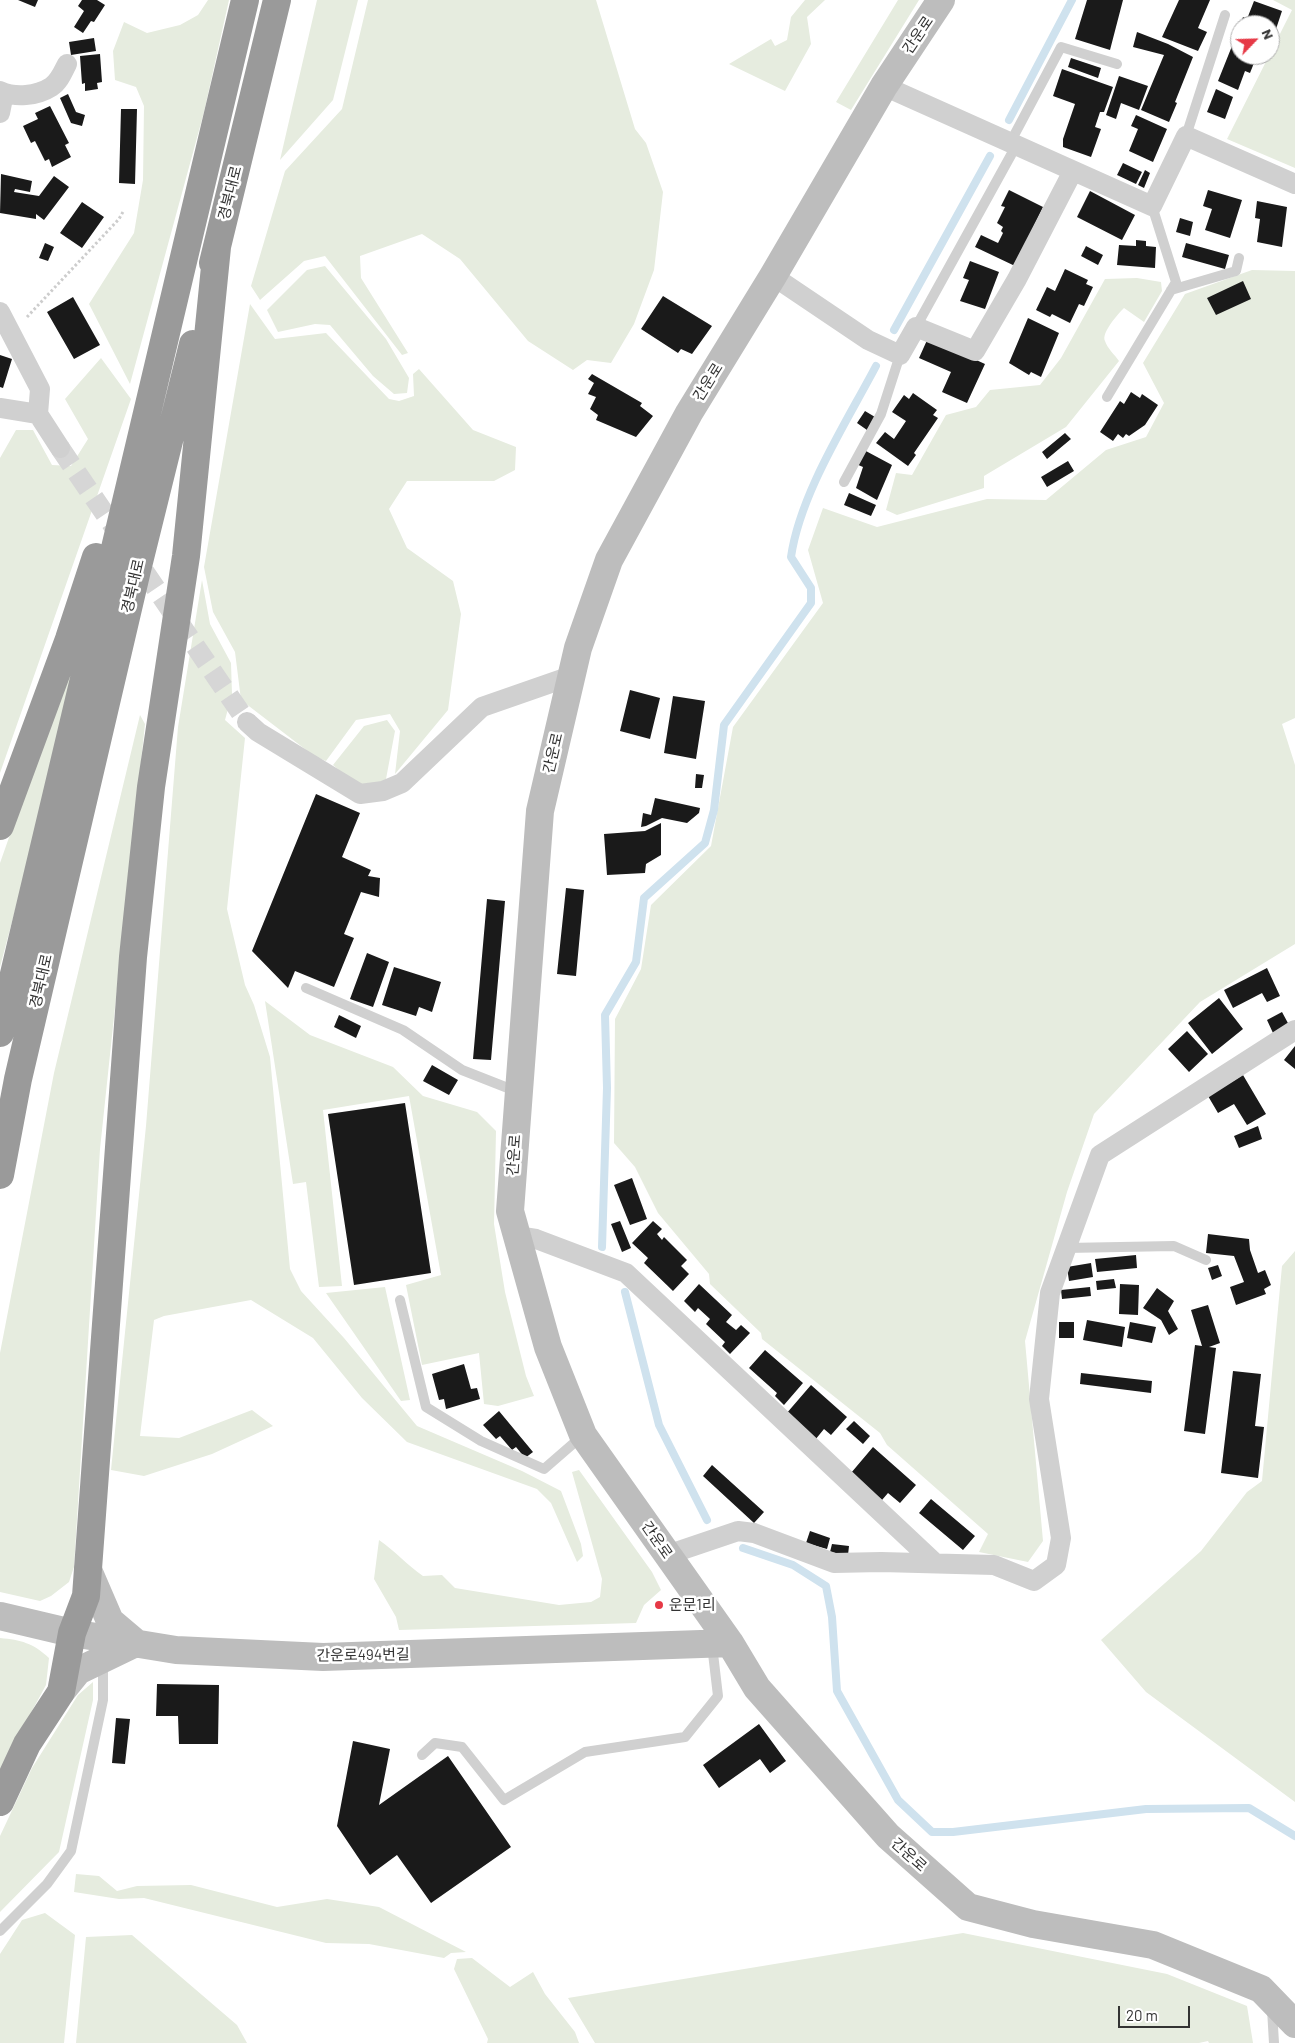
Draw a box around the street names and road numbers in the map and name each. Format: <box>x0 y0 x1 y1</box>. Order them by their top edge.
street label: 간운로 <box>899 13 937 57</box>
street label: 경북대로 <box>215 164 245 222</box>
street label: 간운로 <box>689 360 727 404</box>
street label: 경북대로 <box>118 557 148 615</box>
street label: 간운로 <box>540 731 566 775</box>
street label: 경북대로 <box>26 952 56 1010</box>
street label: 간운로 <box>504 1134 524 1176</box>
street label: 간운로 <box>638 1518 676 1562</box>
street label: 간운로494번길 <box>316 1645 410 1665</box>
street label: 간운로 <box>888 1834 930 1876</box>

